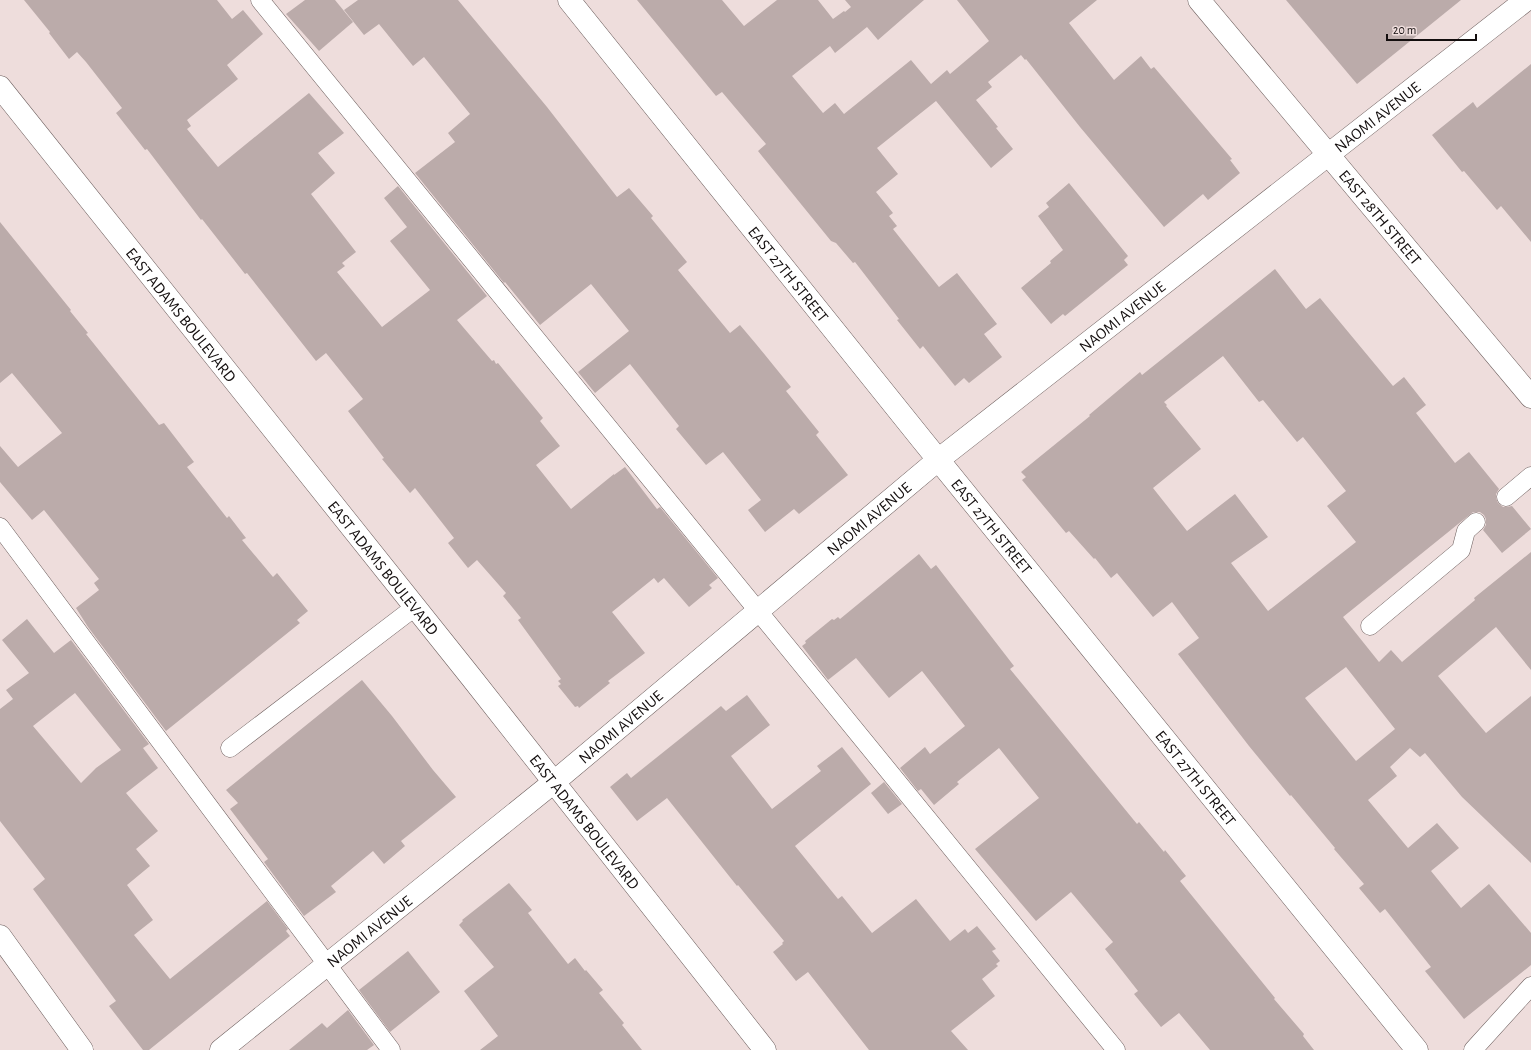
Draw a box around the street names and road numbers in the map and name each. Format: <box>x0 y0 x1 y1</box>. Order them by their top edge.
street label: NAOMI AVENUE <box>1332 79 1424 156</box>
street label: EAST 28TH STREET <box>1336 167 1424 268</box>
street label: EAST 27TH STREET <box>745 224 831 325</box>
street label: EAST ADAMS BOULEVARD <box>123 245 239 385</box>
street label: NAOMI AVENUE <box>1077 278 1169 355</box>
street label: EAST 27TH STREET <box>948 476 1035 577</box>
street label: NAOMI AVENUE <box>824 479 914 559</box>
street label: EAST ADAMS BOULEVARD <box>325 498 441 638</box>
street label: NAOMI AVENUE <box>576 687 666 767</box>
street label: EAST 27TH STREET <box>1152 728 1239 829</box>
street label: EAST ADAMS BOULEVARD <box>526 752 642 893</box>
street label: NAOMI AVENUE <box>324 893 415 971</box>

